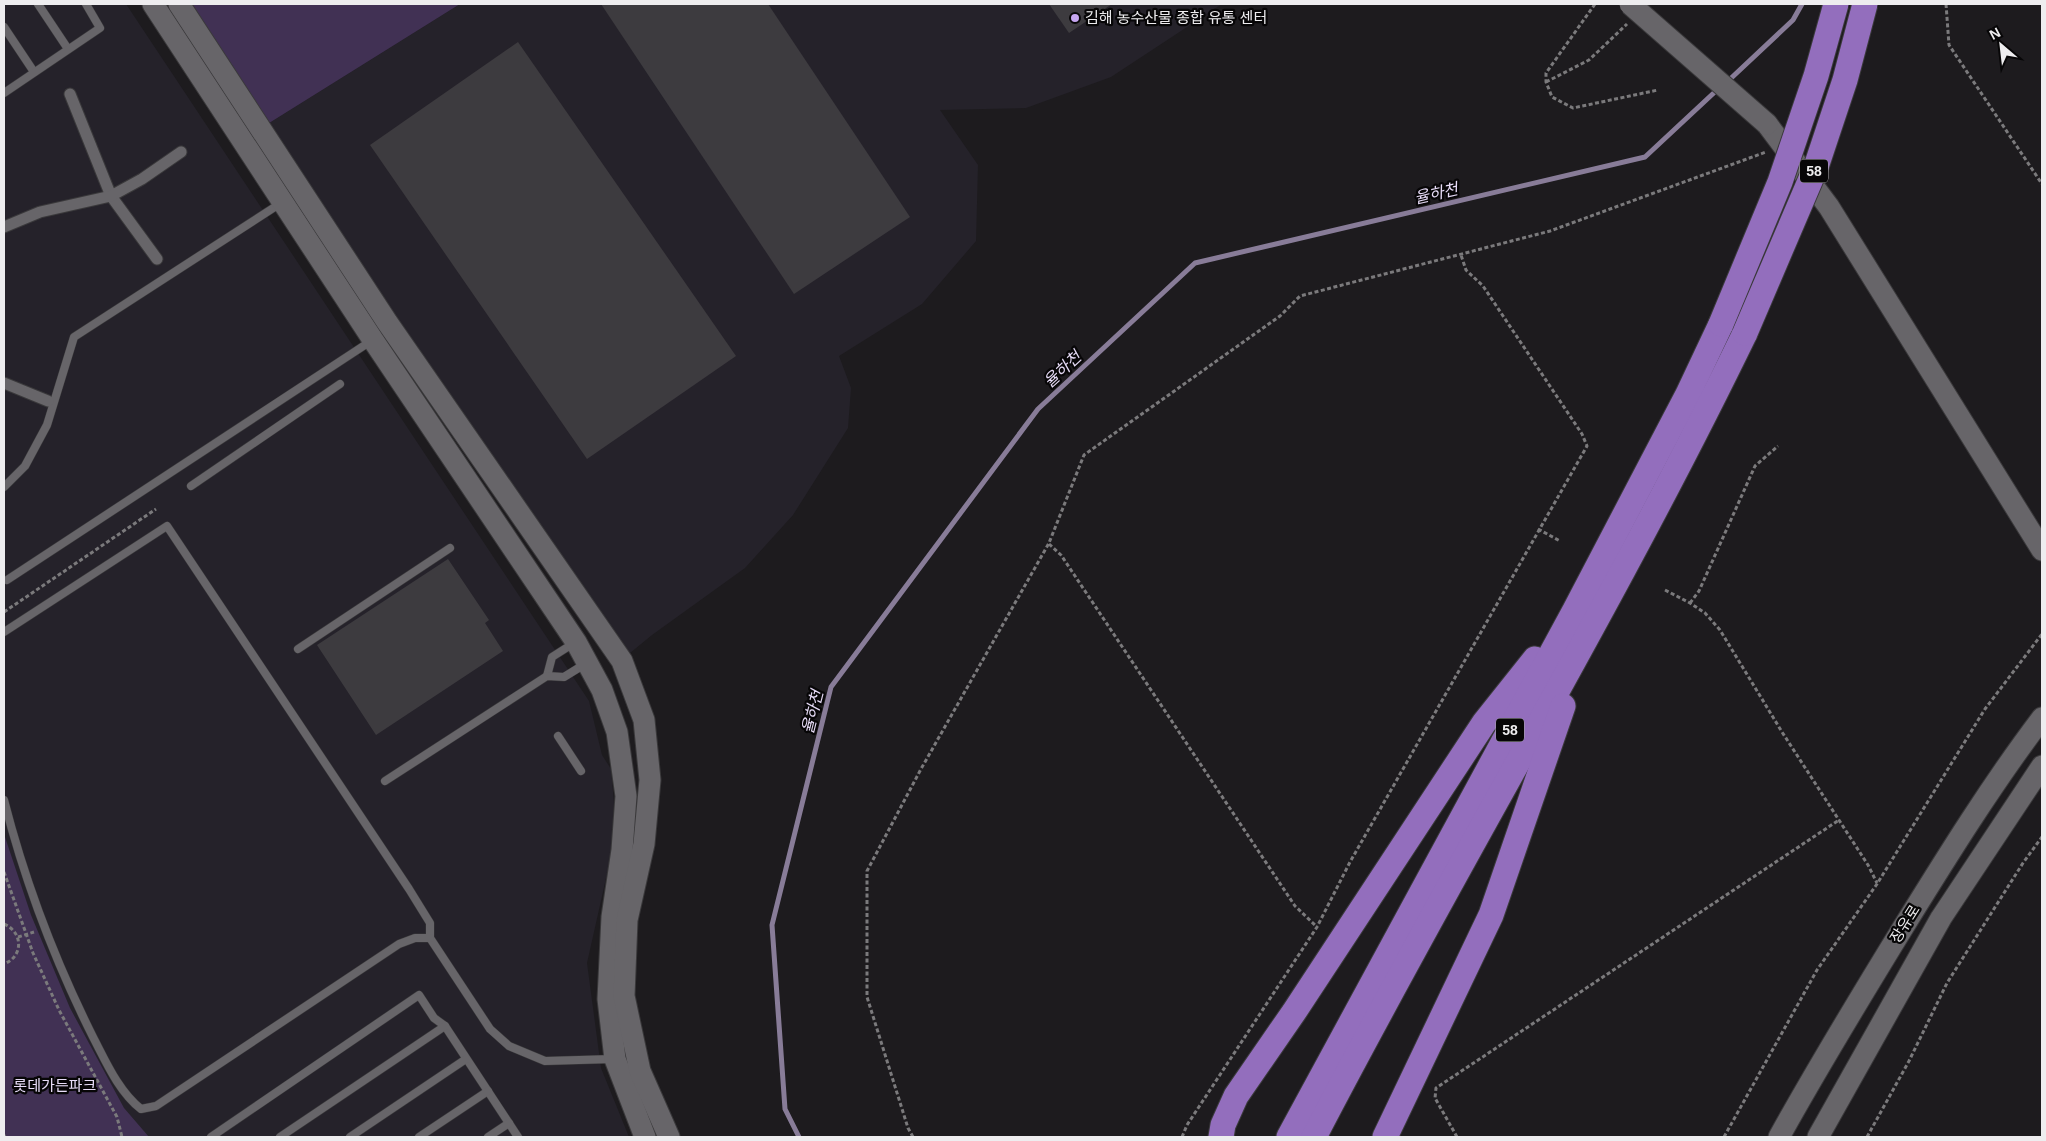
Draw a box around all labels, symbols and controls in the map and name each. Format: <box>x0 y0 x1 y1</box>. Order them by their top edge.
place label: 김해 농수산물 종합 유통 센터 <box>1085 9 1267 26</box>
marker: 김해 농수산물 종합 유통 센터 <box>1069 12 1081 24</box>
north arrow <box>1976 20 2026 70</box>
text: N <box>1987 24 2003 43</box>
road number: 58 <box>1800 160 1828 182</box>
water label: 율하천 <box>1413 180 1462 207</box>
water label: 율하천 <box>1040 347 1086 391</box>
water label: 율하천 <box>799 686 827 736</box>
road number: 58 <box>1496 718 1524 742</box>
street label: 장유로 <box>1886 902 1923 946</box>
park label: 롯데가든파크 <box>14 1077 96 1094</box>

